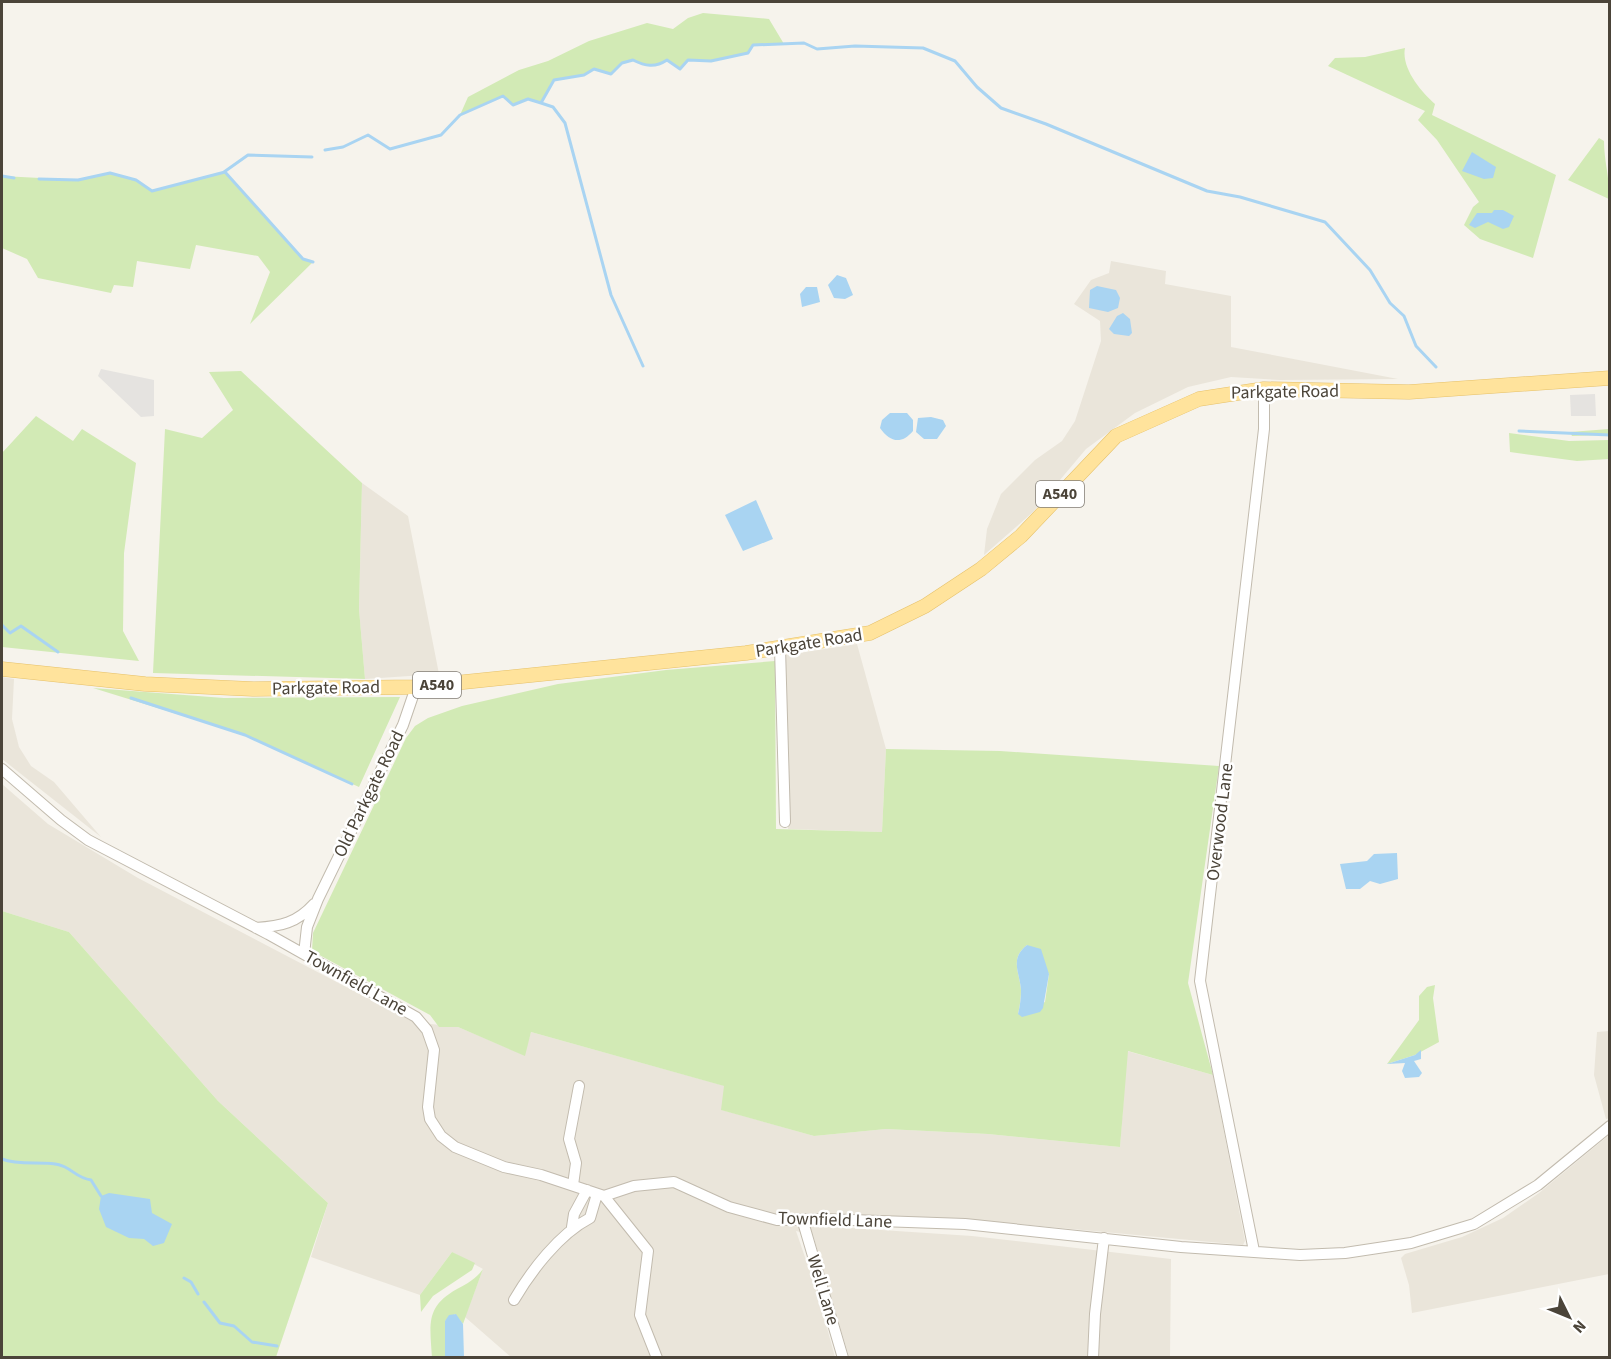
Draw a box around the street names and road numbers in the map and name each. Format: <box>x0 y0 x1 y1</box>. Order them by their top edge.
street label: Parkgate Road <box>1231 379 1339 405</box>
road number: A540 <box>1036 481 1084 507</box>
street label: Parkgate Road <box>754 622 864 664</box>
road number: A540 <box>413 672 461 698</box>
street label: Parkgate Road <box>272 675 380 701</box>
street label: Old Parkgate Road <box>327 726 411 862</box>
street label: Overwood Lane <box>1200 762 1240 882</box>
street label: Townfield Lane <box>300 944 412 1022</box>
street label: Townfield Lane <box>777 1206 893 1234</box>
street label: Well Lane <box>800 1252 846 1328</box>

